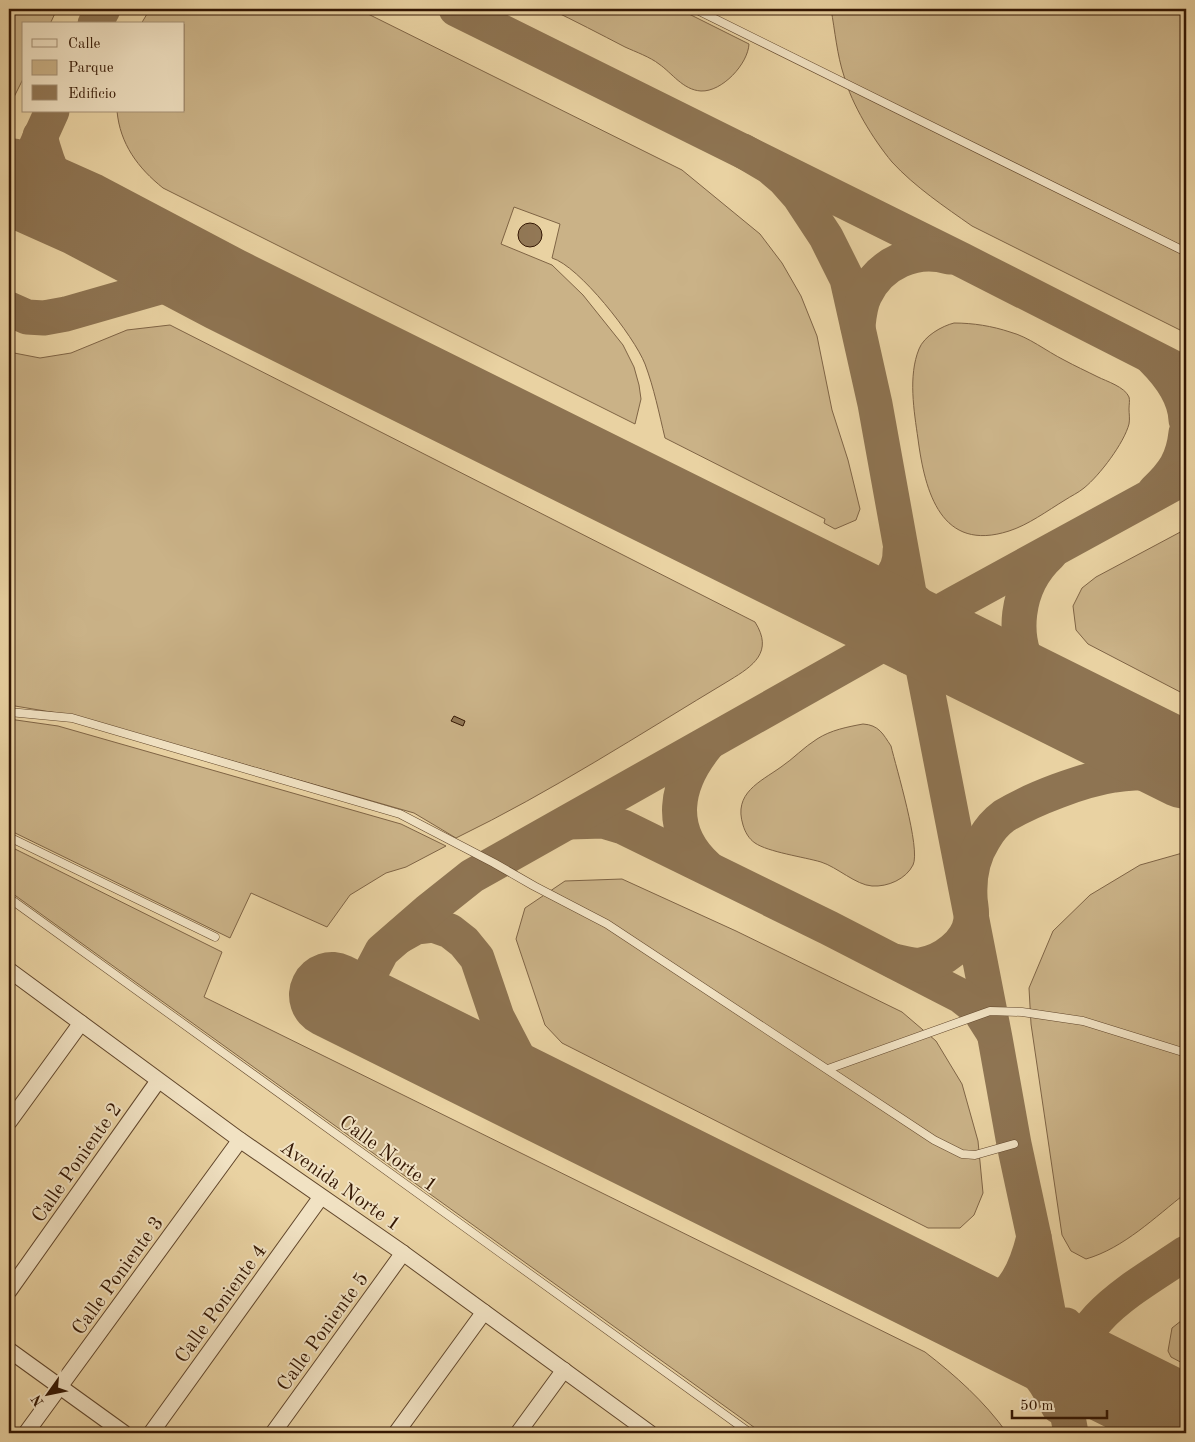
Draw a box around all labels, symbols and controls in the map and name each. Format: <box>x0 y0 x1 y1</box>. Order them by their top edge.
legend <box>22 22 185 112</box>
text: Calle <box>68 37 101 52</box>
text: Parque <box>68 61 114 76</box>
text: Edificio <box>68 87 116 102</box>
street label: Calle Poniente 2 <box>29 1100 126 1227</box>
street label: Calle Norte 1 <box>335 1112 441 1197</box>
street label: Avenida Norte 1 <box>276 1138 404 1236</box>
street label: Calle Poniente 3 <box>69 1213 168 1339</box>
street label: Calle Poniente 4 <box>172 1241 271 1367</box>
street label: Calle Poniente 5 <box>274 1269 373 1395</box>
north arrow <box>22 1370 72 1420</box>
scale bar <box>1012 1387 1108 1419</box>
text: N <box>29 1392 47 1409</box>
text: 50 m <box>1020 1399 1054 1414</box>

